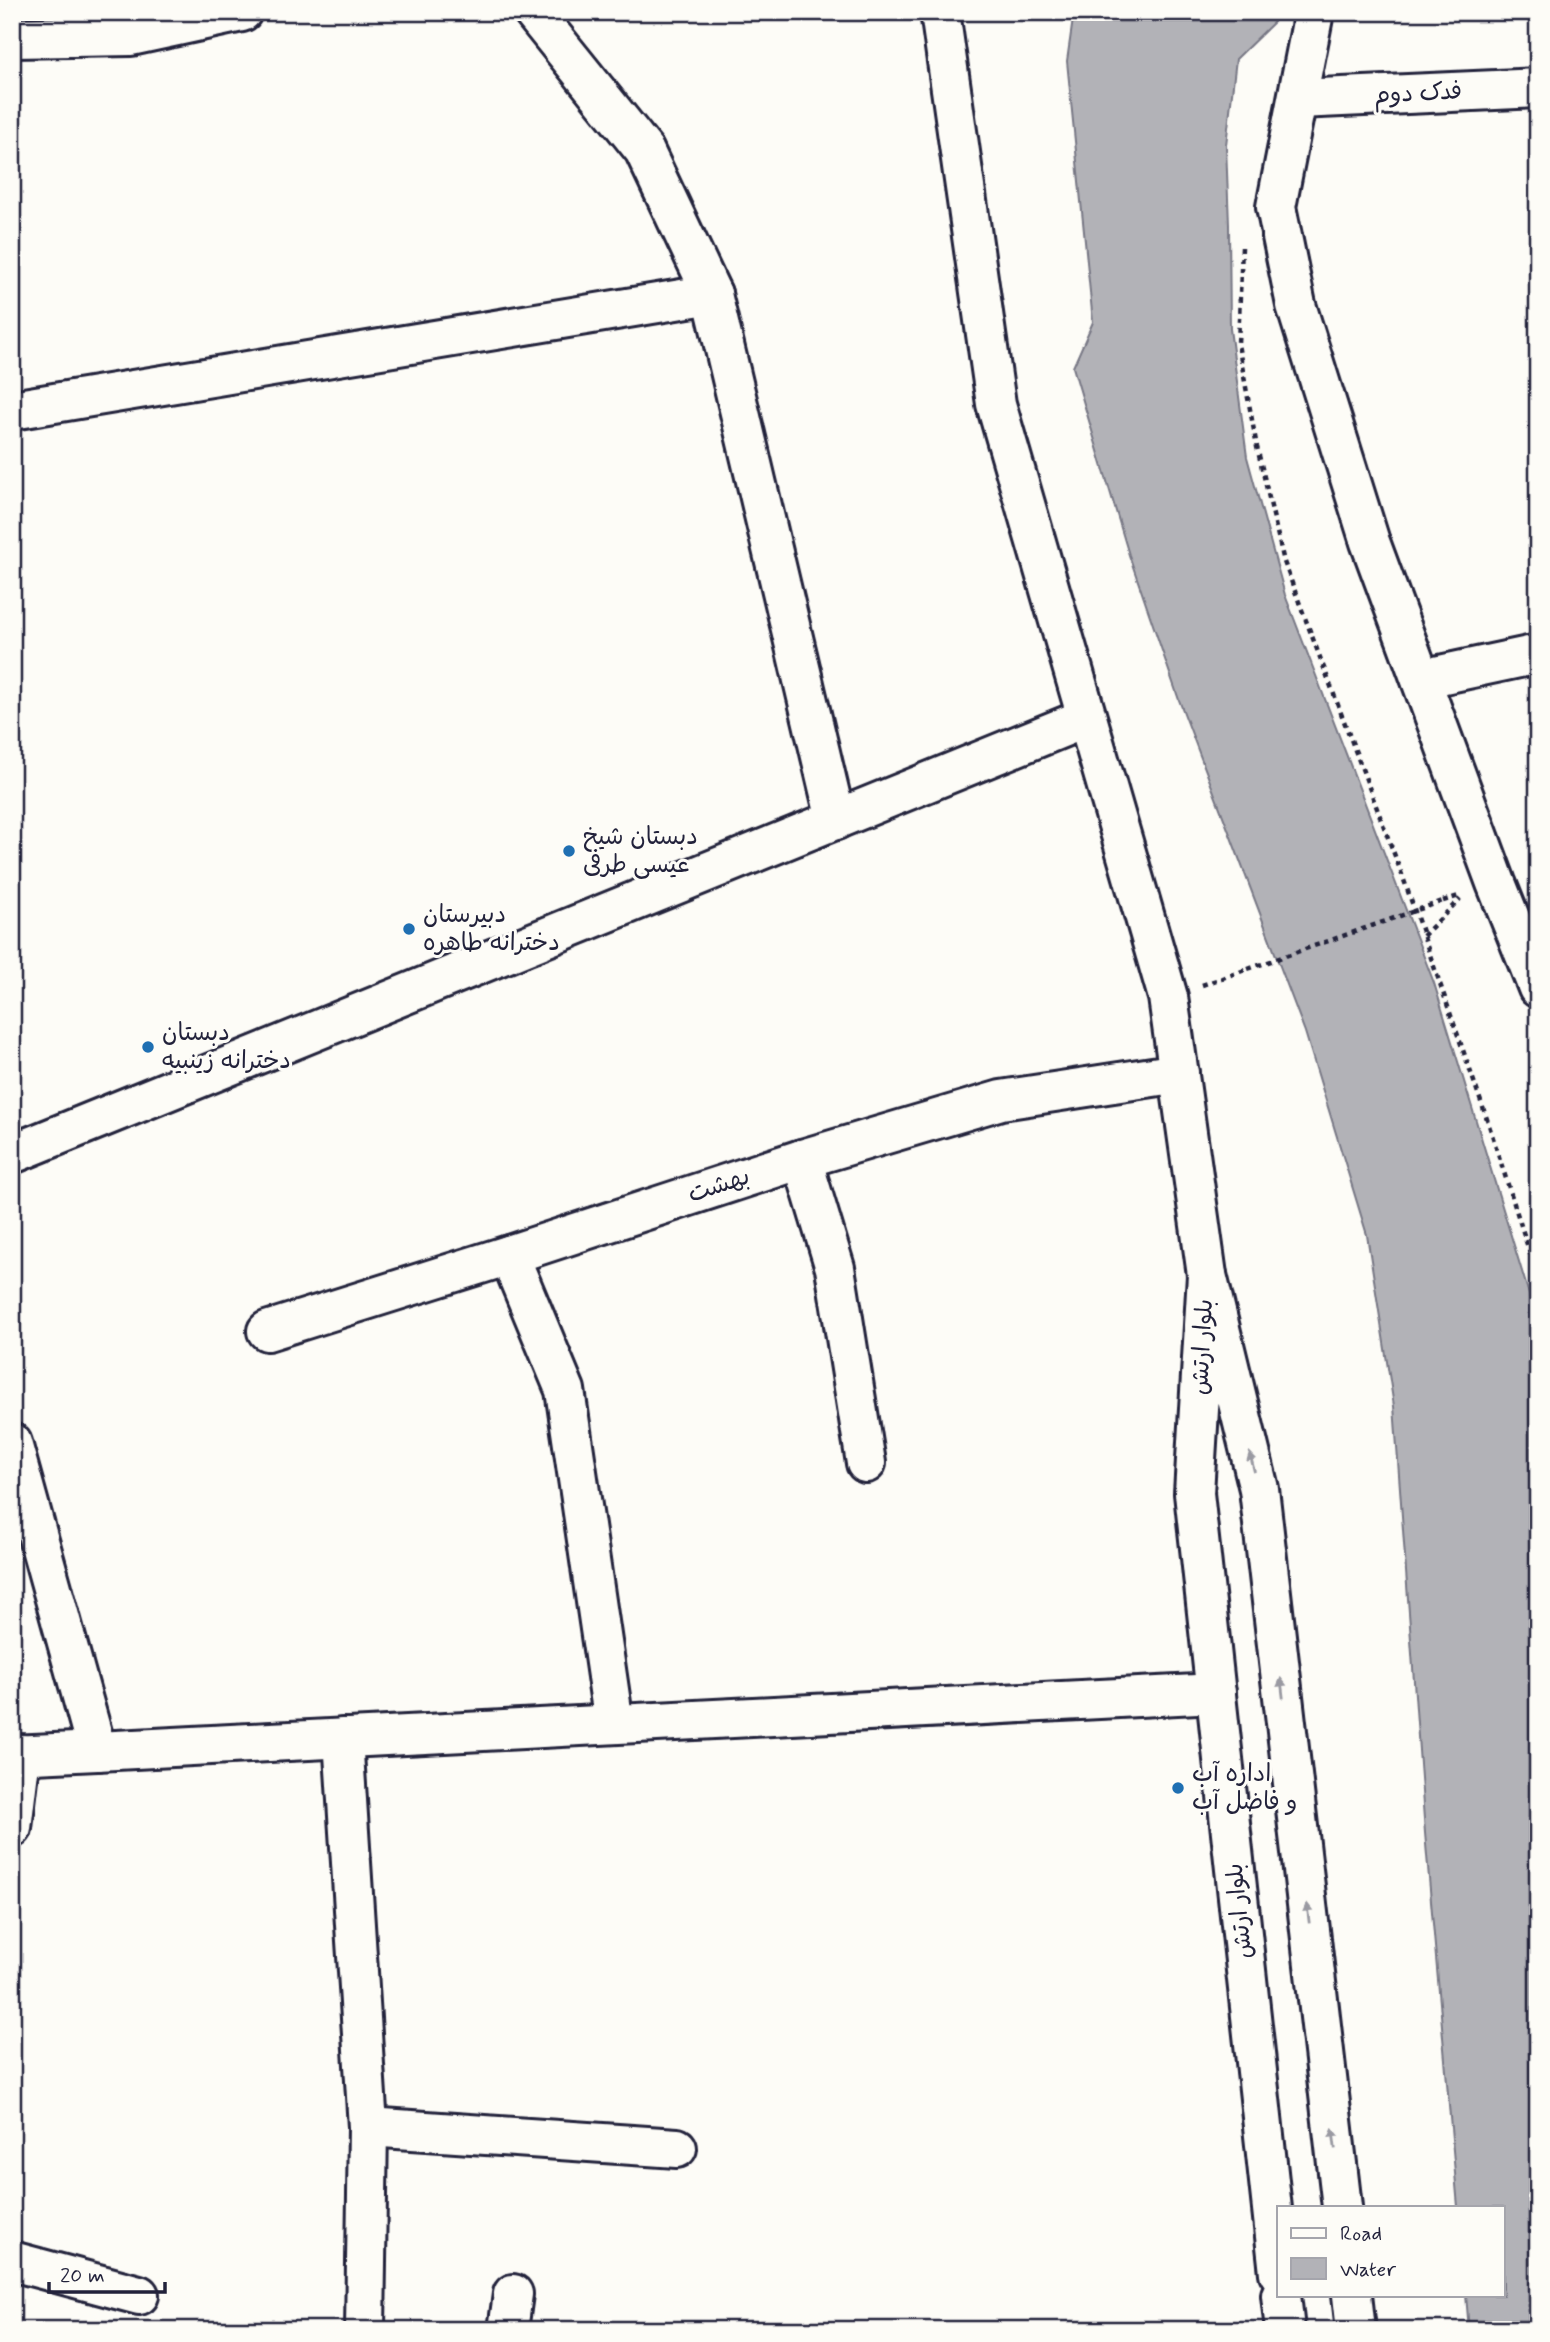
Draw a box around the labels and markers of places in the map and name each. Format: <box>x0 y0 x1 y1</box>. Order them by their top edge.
place label: دبستان شیخ عیسی طرفی <box>583 822 698 881</box>
marker: دبستان شیخ عیسی طرفی <box>561 843 577 859</box>
place label: دبیرستان دخترانه طاهره <box>423 900 560 959</box>
marker: دبیرستان دخترانه طاهره <box>401 921 417 937</box>
place label: دبستان دخترانه زینبیه <box>162 1018 291 1077</box>
marker: دبستان دخترانه زینبیه <box>140 1039 156 1055</box>
place label: اداره آب و فاضل آب <box>1192 1759 1297 1818</box>
marker: اداره آب و فاضل آب <box>1170 1780 1186 1796</box>

